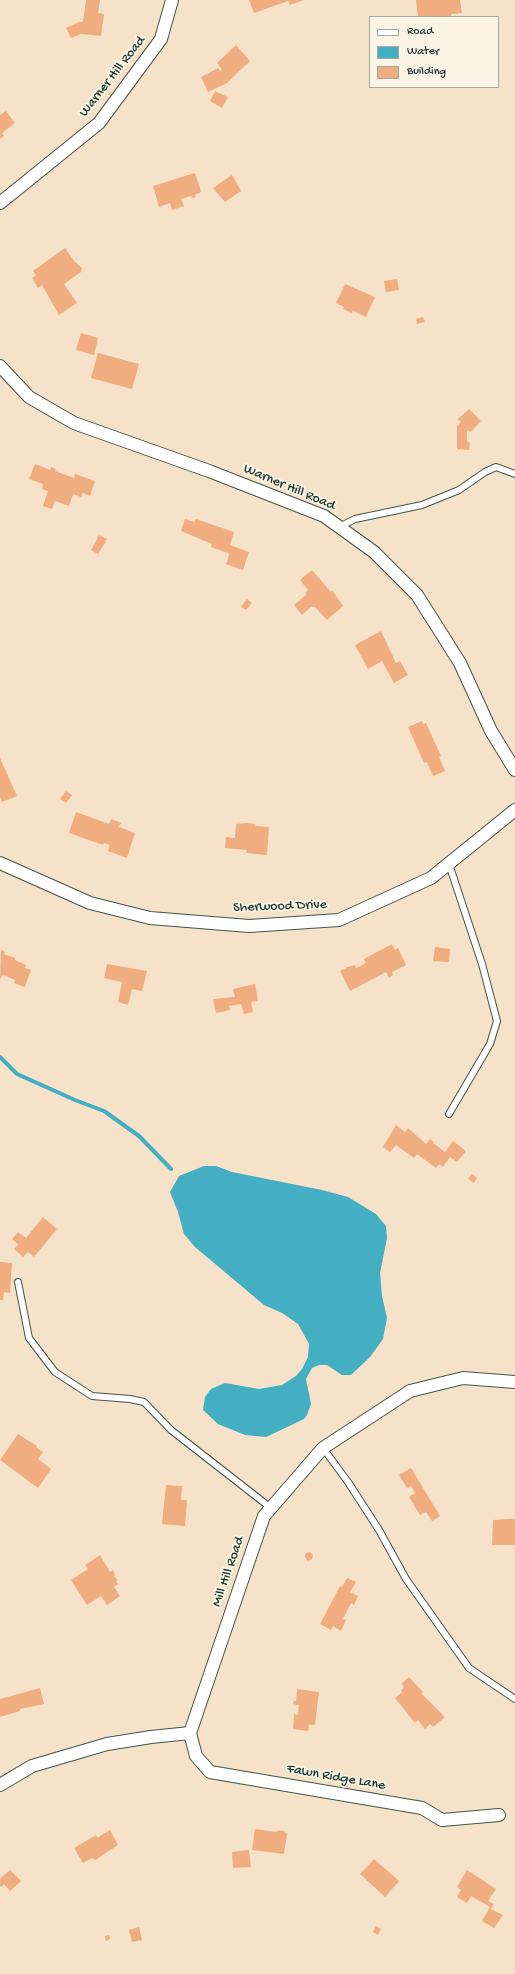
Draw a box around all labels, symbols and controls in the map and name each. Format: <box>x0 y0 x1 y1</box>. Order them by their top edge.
legend <box>369 16 499 88</box>
text: Road <box>407 25 433 39</box>
street label: Warner Hill Road <box>76 33 150 121</box>
text: Water <box>407 45 439 59</box>
text: Building <box>407 65 446 79</box>
street label: Warner Hill Road <box>241 461 337 515</box>
street label: Sherwood Drive <box>233 897 327 917</box>
street label: Mill Hill Road <box>209 1535 249 1609</box>
street label: Fawn Ridge Lane <box>285 1761 387 1795</box>

